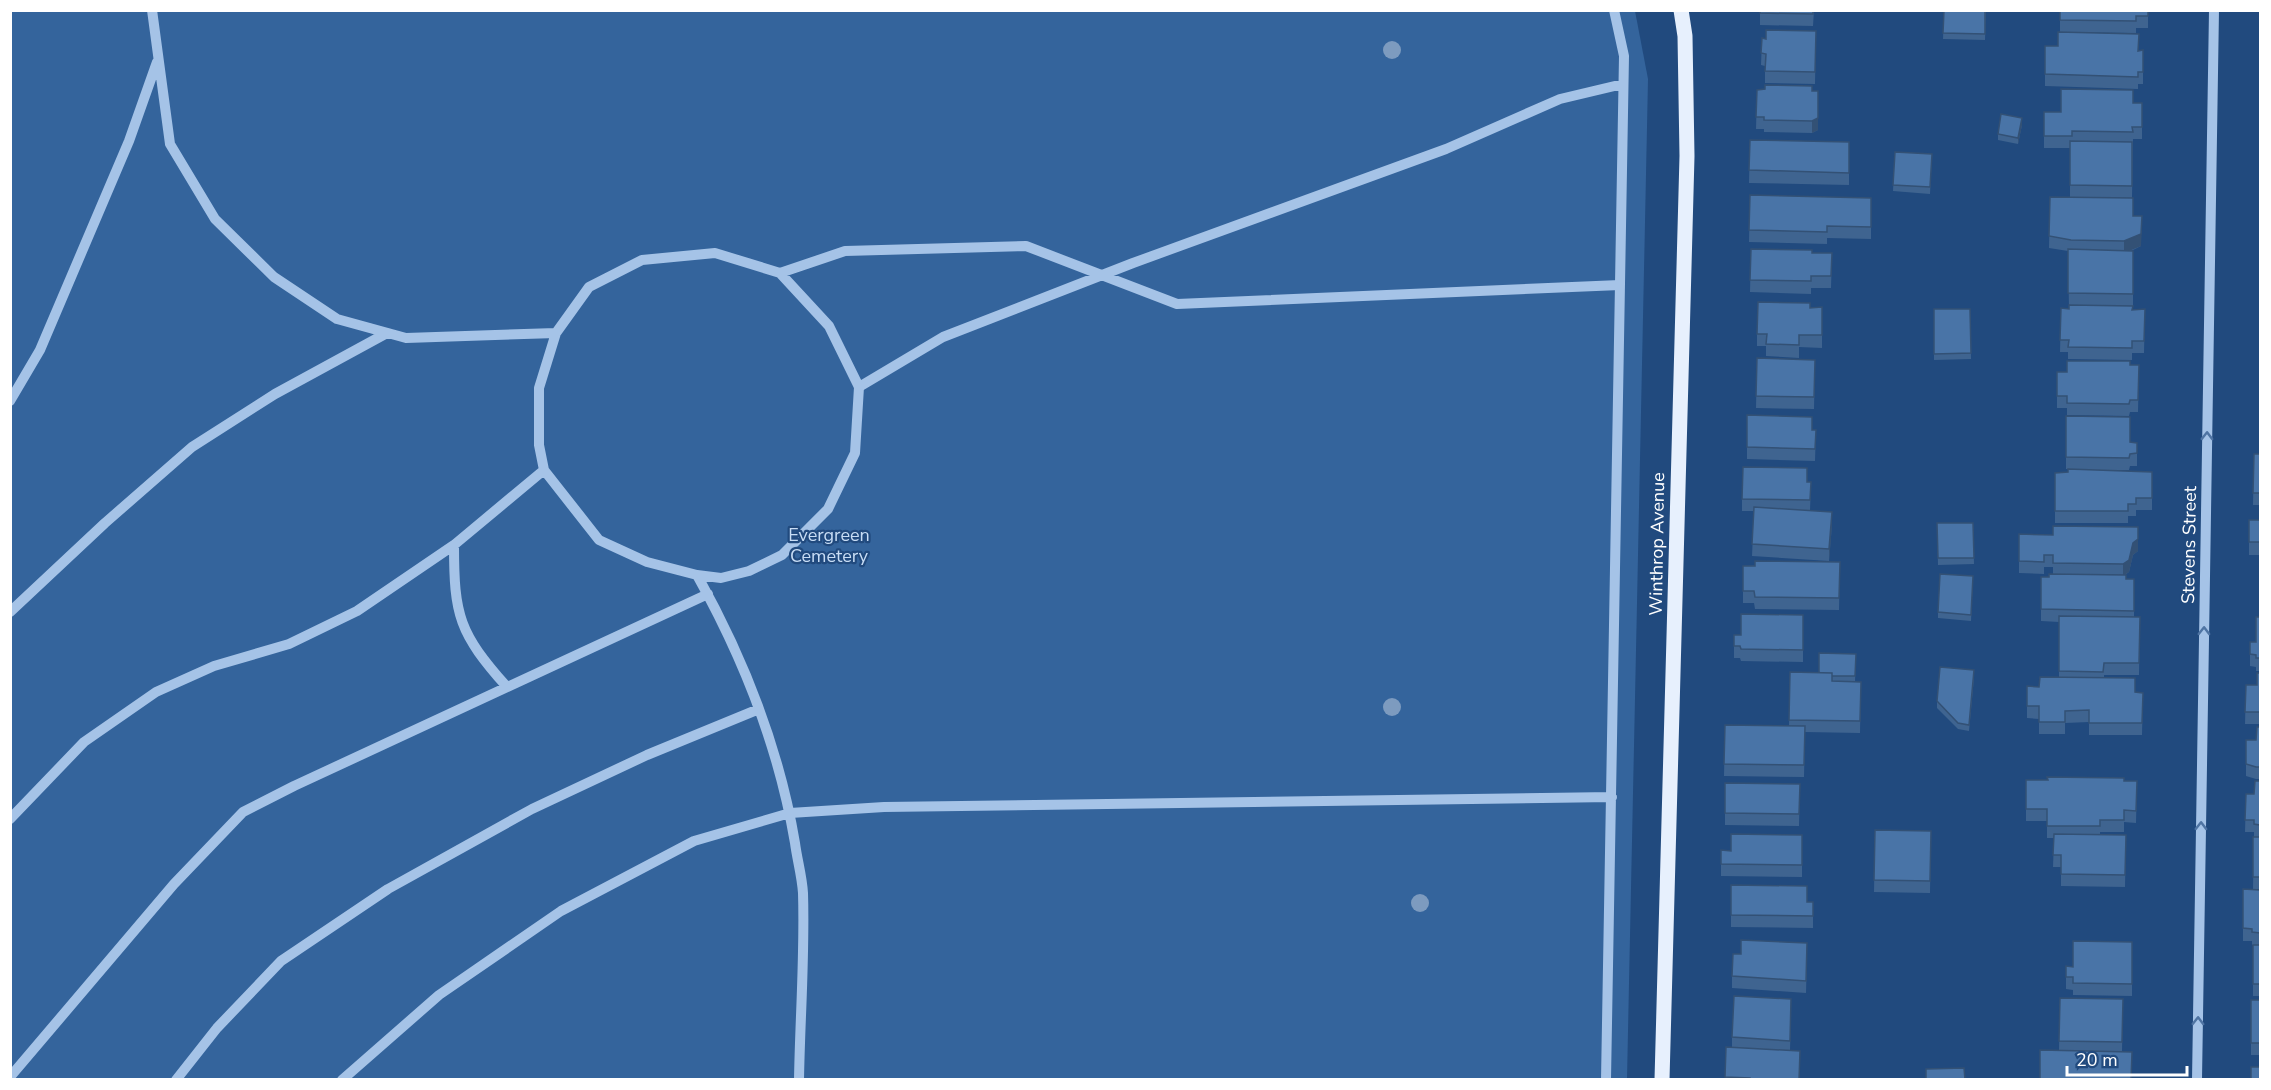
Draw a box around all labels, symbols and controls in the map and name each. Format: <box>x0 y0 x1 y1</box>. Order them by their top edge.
one-way arrow <box>2201 432 2213 441</box>
street label: Winthrop Avenue <box>1644 472 1670 616</box>
street label: Stevens Street <box>2176 485 2202 604</box>
park label: Evergreen Cemetery <box>788 523 870 568</box>
one-way arrow <box>2198 627 2210 636</box>
one-way arrow <box>2195 822 2207 831</box>
one-way arrow <box>2192 1017 2204 1026</box>
scale bar <box>2067 1039 2187 1077</box>
text: 20 m <box>2076 1048 2118 1072</box>

